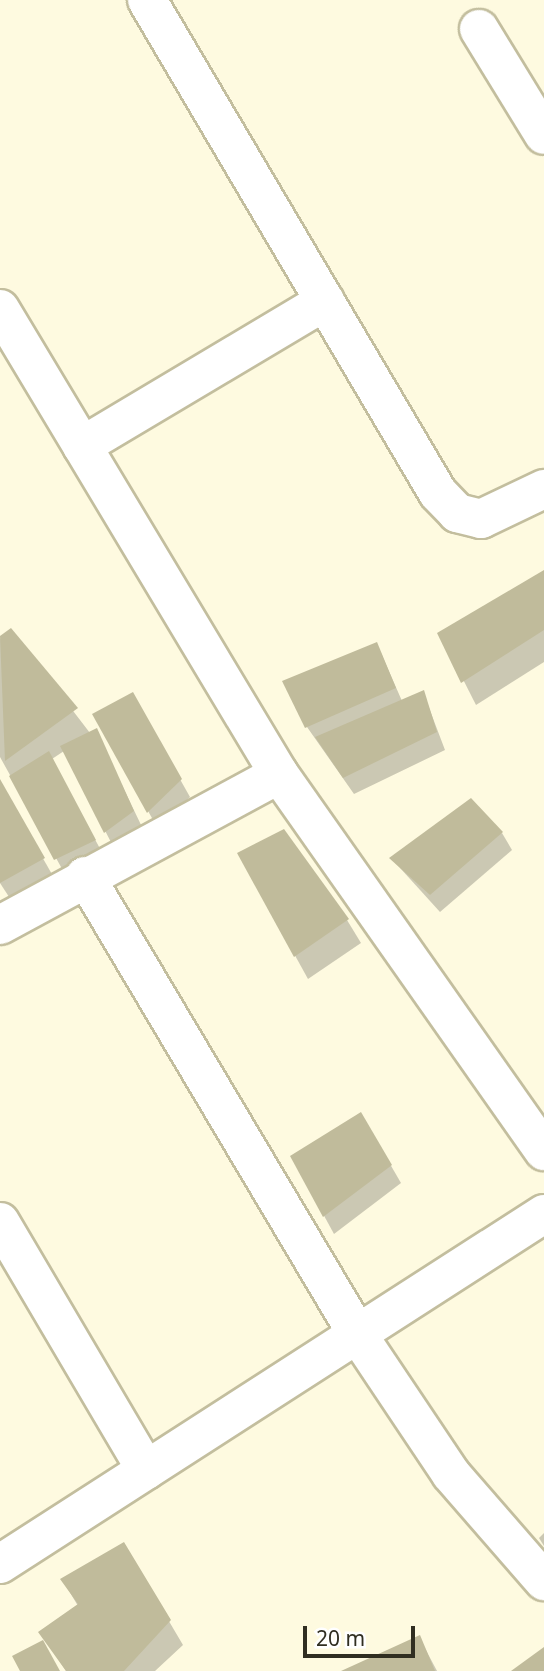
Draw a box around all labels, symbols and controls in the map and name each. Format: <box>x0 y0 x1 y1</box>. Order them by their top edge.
scale bar <box>306 1612 418 1656</box>
text: 20 m <box>316 1624 365 1652</box>

